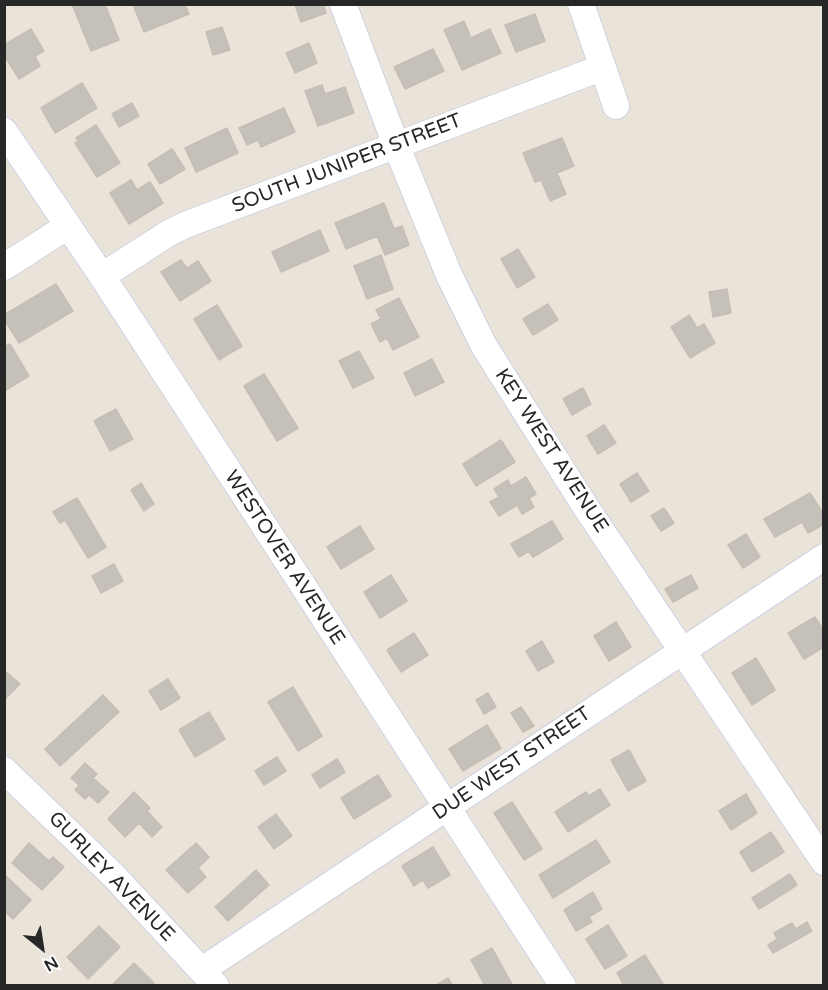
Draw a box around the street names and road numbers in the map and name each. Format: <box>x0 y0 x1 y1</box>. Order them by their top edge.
street label: SOUTH JUNIPER STREET <box>229 109 465 219</box>
street label: KEY WEST AVENUE <box>489 364 613 538</box>
street label: WESTOVER AVENUE <box>219 466 349 650</box>
street label: DUE WEST STREET <box>428 702 596 826</box>
street label: GURLEY AVENUE <box>43 807 179 947</box>

